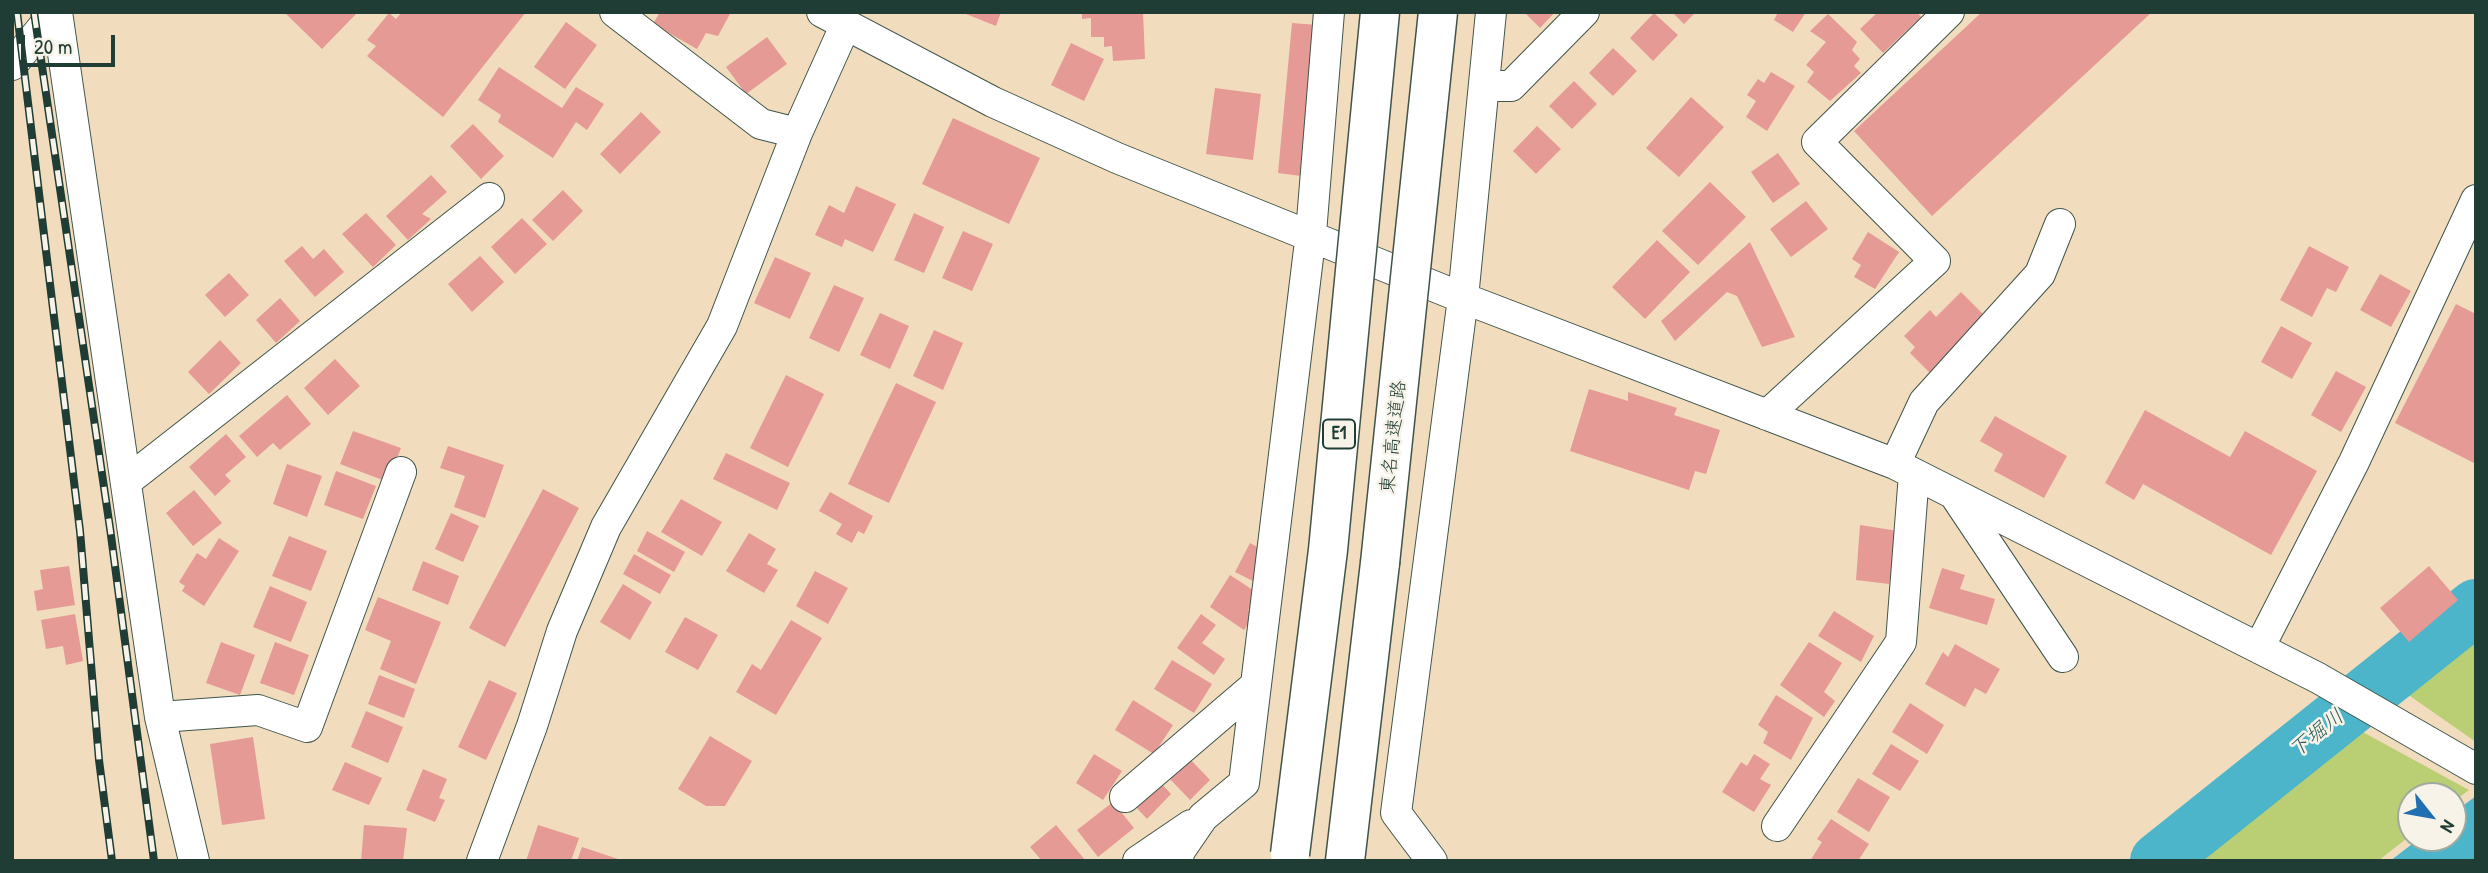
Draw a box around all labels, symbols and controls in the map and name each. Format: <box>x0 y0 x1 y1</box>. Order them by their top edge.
scale bar <box>24 21 119 65</box>
text: 20 m <box>34 32 72 61</box>
street label: 東名高速道路 <box>1377 379 1411 495</box>
road number: E1 <box>1323 420 1355 448</box>
water label: 下堀川 <box>2285 704 2349 764</box>
north arrow <box>2397 782 2467 852</box>
text: N <box>2435 816 2462 838</box>

